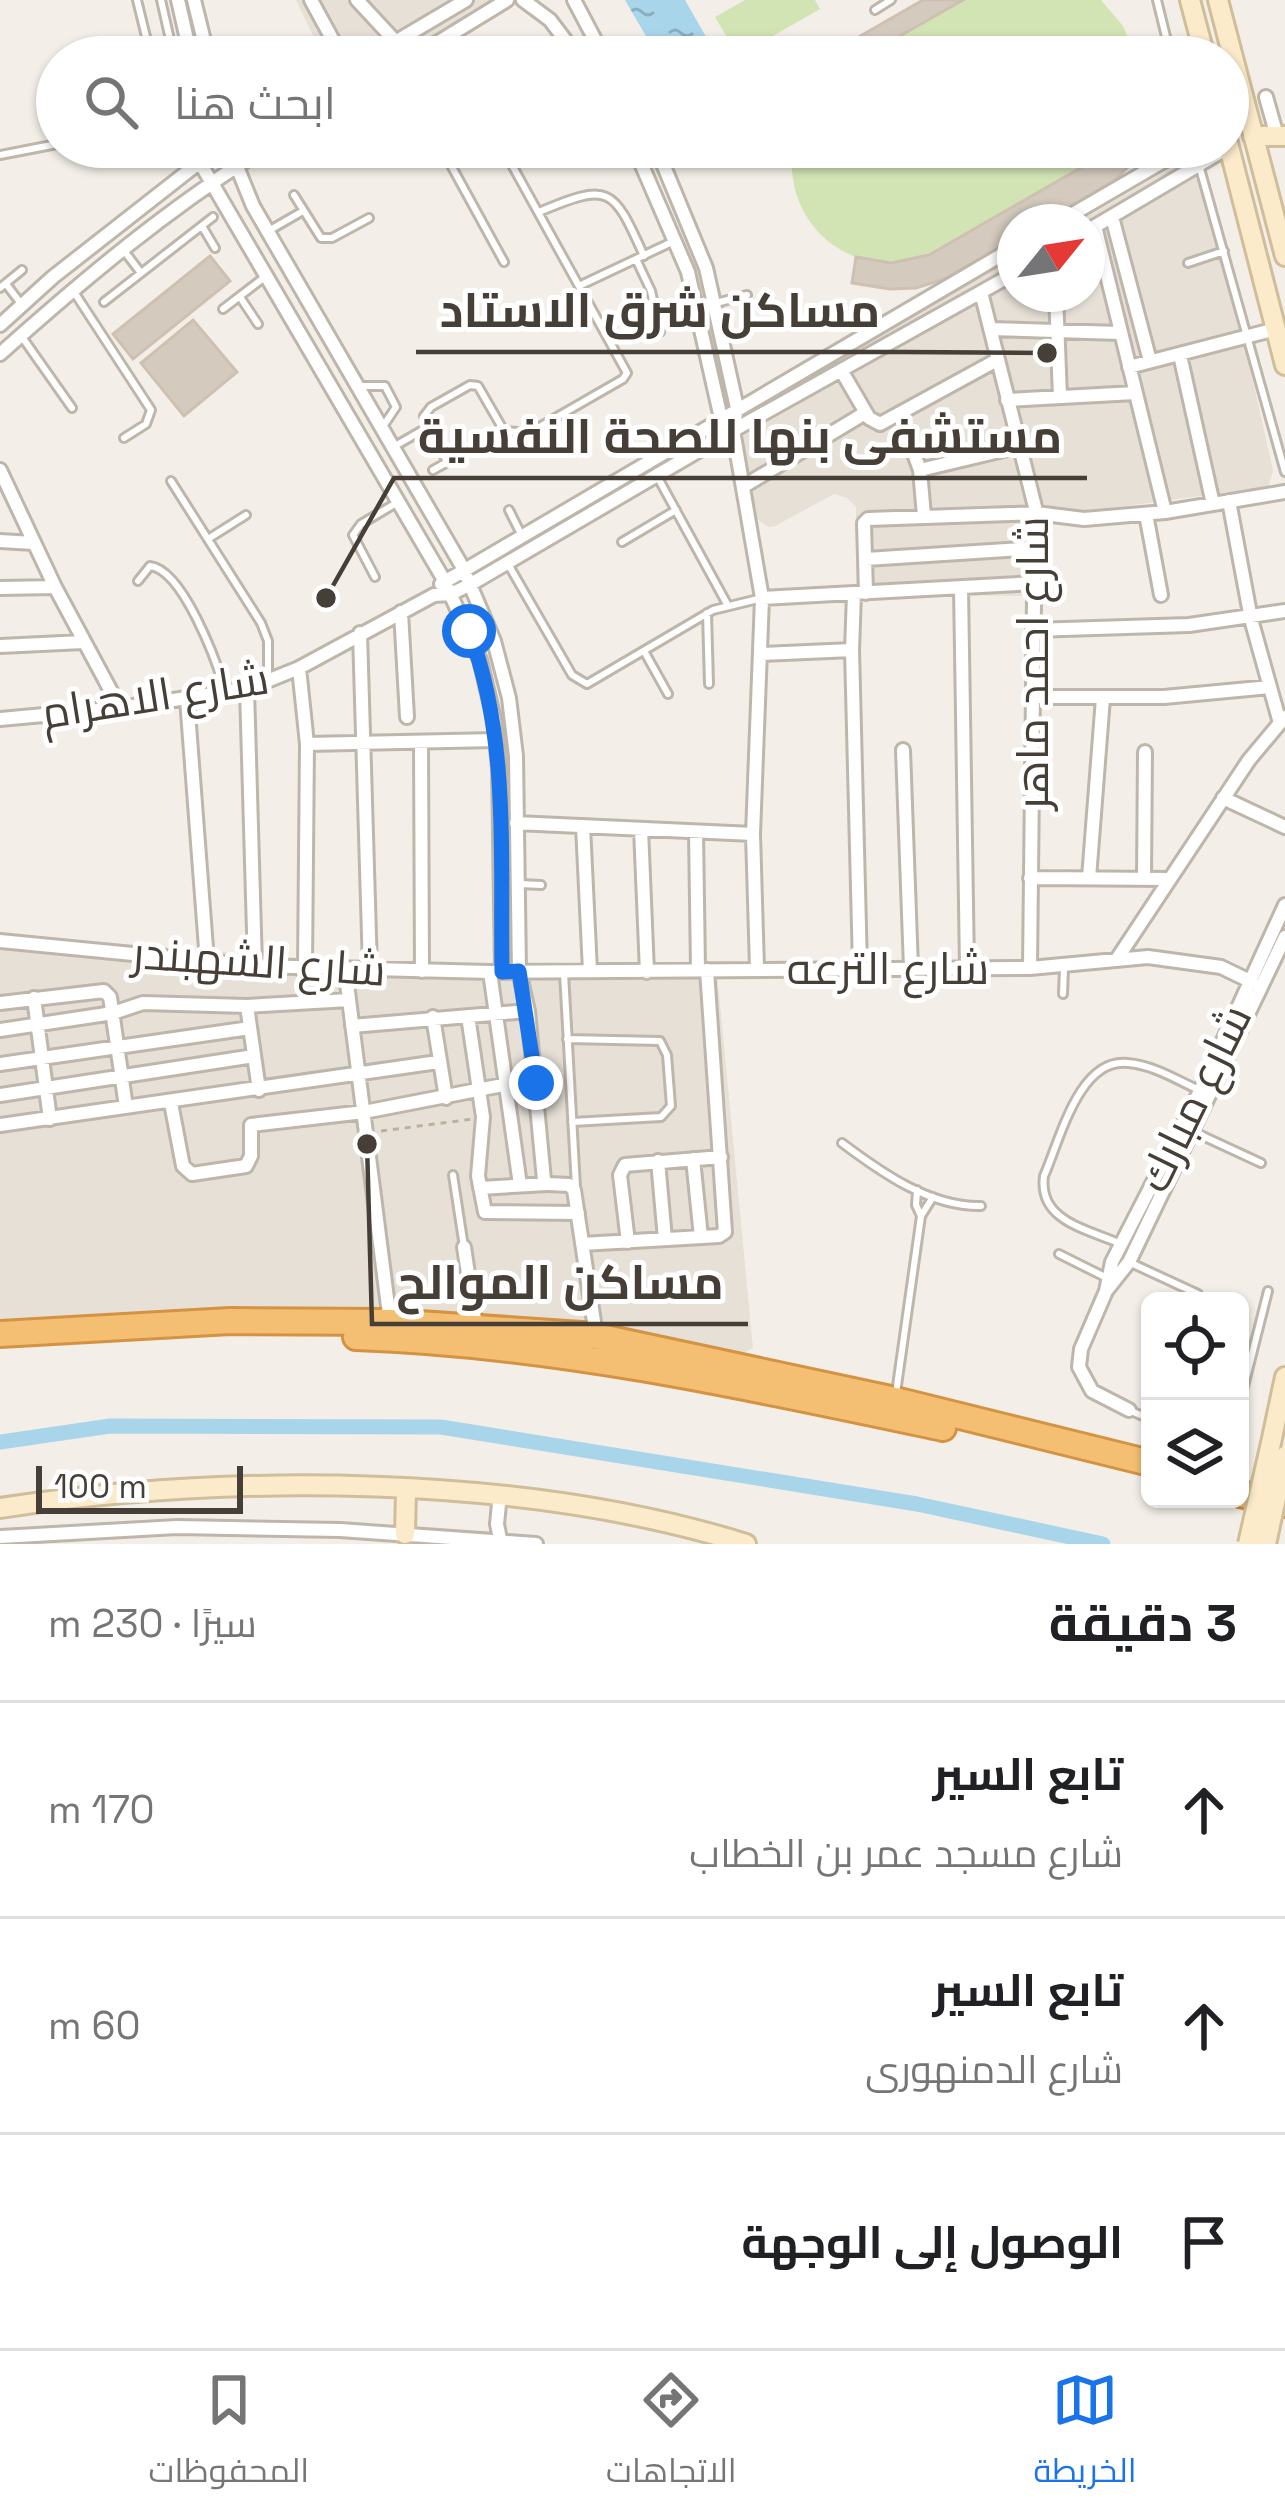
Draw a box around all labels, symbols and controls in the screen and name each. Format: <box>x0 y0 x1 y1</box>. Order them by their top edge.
search box <box>36 36 1249 168</box>
icon: search <box>78 69 144 135</box>
text: ابحث هنا <box>174 75 336 132</box>
north arrow <box>997 204 1105 312</box>
callout: مساكن شرق الاستاد <box>416 268 904 352</box>
text: مساكن شرق الاستاد <box>440 280 880 341</box>
callout: مستشفى بنها للصحة النفسية <box>394 394 1087 478</box>
text: مستشفى بنها للصحة النفسية <box>418 406 1062 467</box>
street label: شارع احمد ماهر <box>1004 516 1063 813</box>
route start <box>442 604 496 658</box>
street label: شارع الاهرام <box>37 649 273 744</box>
street label: شارع الشهبندر <box>127 924 388 1001</box>
street label: شارع الترعه <box>787 940 989 999</box>
street label: شارع مبارك <box>1125 995 1266 1202</box>
route end <box>509 1056 563 1110</box>
callout: مساكن الموالح <box>372 1240 748 1324</box>
text: مساكن الموالح <box>396 1252 724 1315</box>
map controls <box>1141 1292 1249 1508</box>
button: locate <box>1141 1292 1249 1400</box>
button: layers <box>1141 1400 1249 1508</box>
scale bar <box>36 1460 243 1513</box>
text: 100 m <box>54 1466 147 1508</box>
text: 3 دقيقة <box>1049 1591 1237 1656</box>
text: سيرًا · 230 m <box>48 1599 257 1648</box>
text: تابع السير <box>933 1746 1123 1803</box>
icon: ahead <box>1171 1777 1237 1843</box>
text: 170 m <box>48 1785 155 1834</box>
text: شارع مسجد عمر بن الخطاب <box>689 1829 1123 1878</box>
text: تابع السير <box>933 1962 1123 2019</box>
icon: ahead <box>1171 1993 1237 2059</box>
text: 60 m <box>48 2001 140 2050</box>
text: شارع الدمنهورى <box>865 2045 1123 2094</box>
icon: arrive <box>1171 2209 1237 2275</box>
text: الوصول إلى الوجهة <box>742 2214 1123 2271</box>
tab: المحفوظات <box>148 2367 309 2501</box>
tab: الاتجاهات <box>606 2367 737 2501</box>
tab: الخريطة <box>1034 2367 1137 2501</box>

